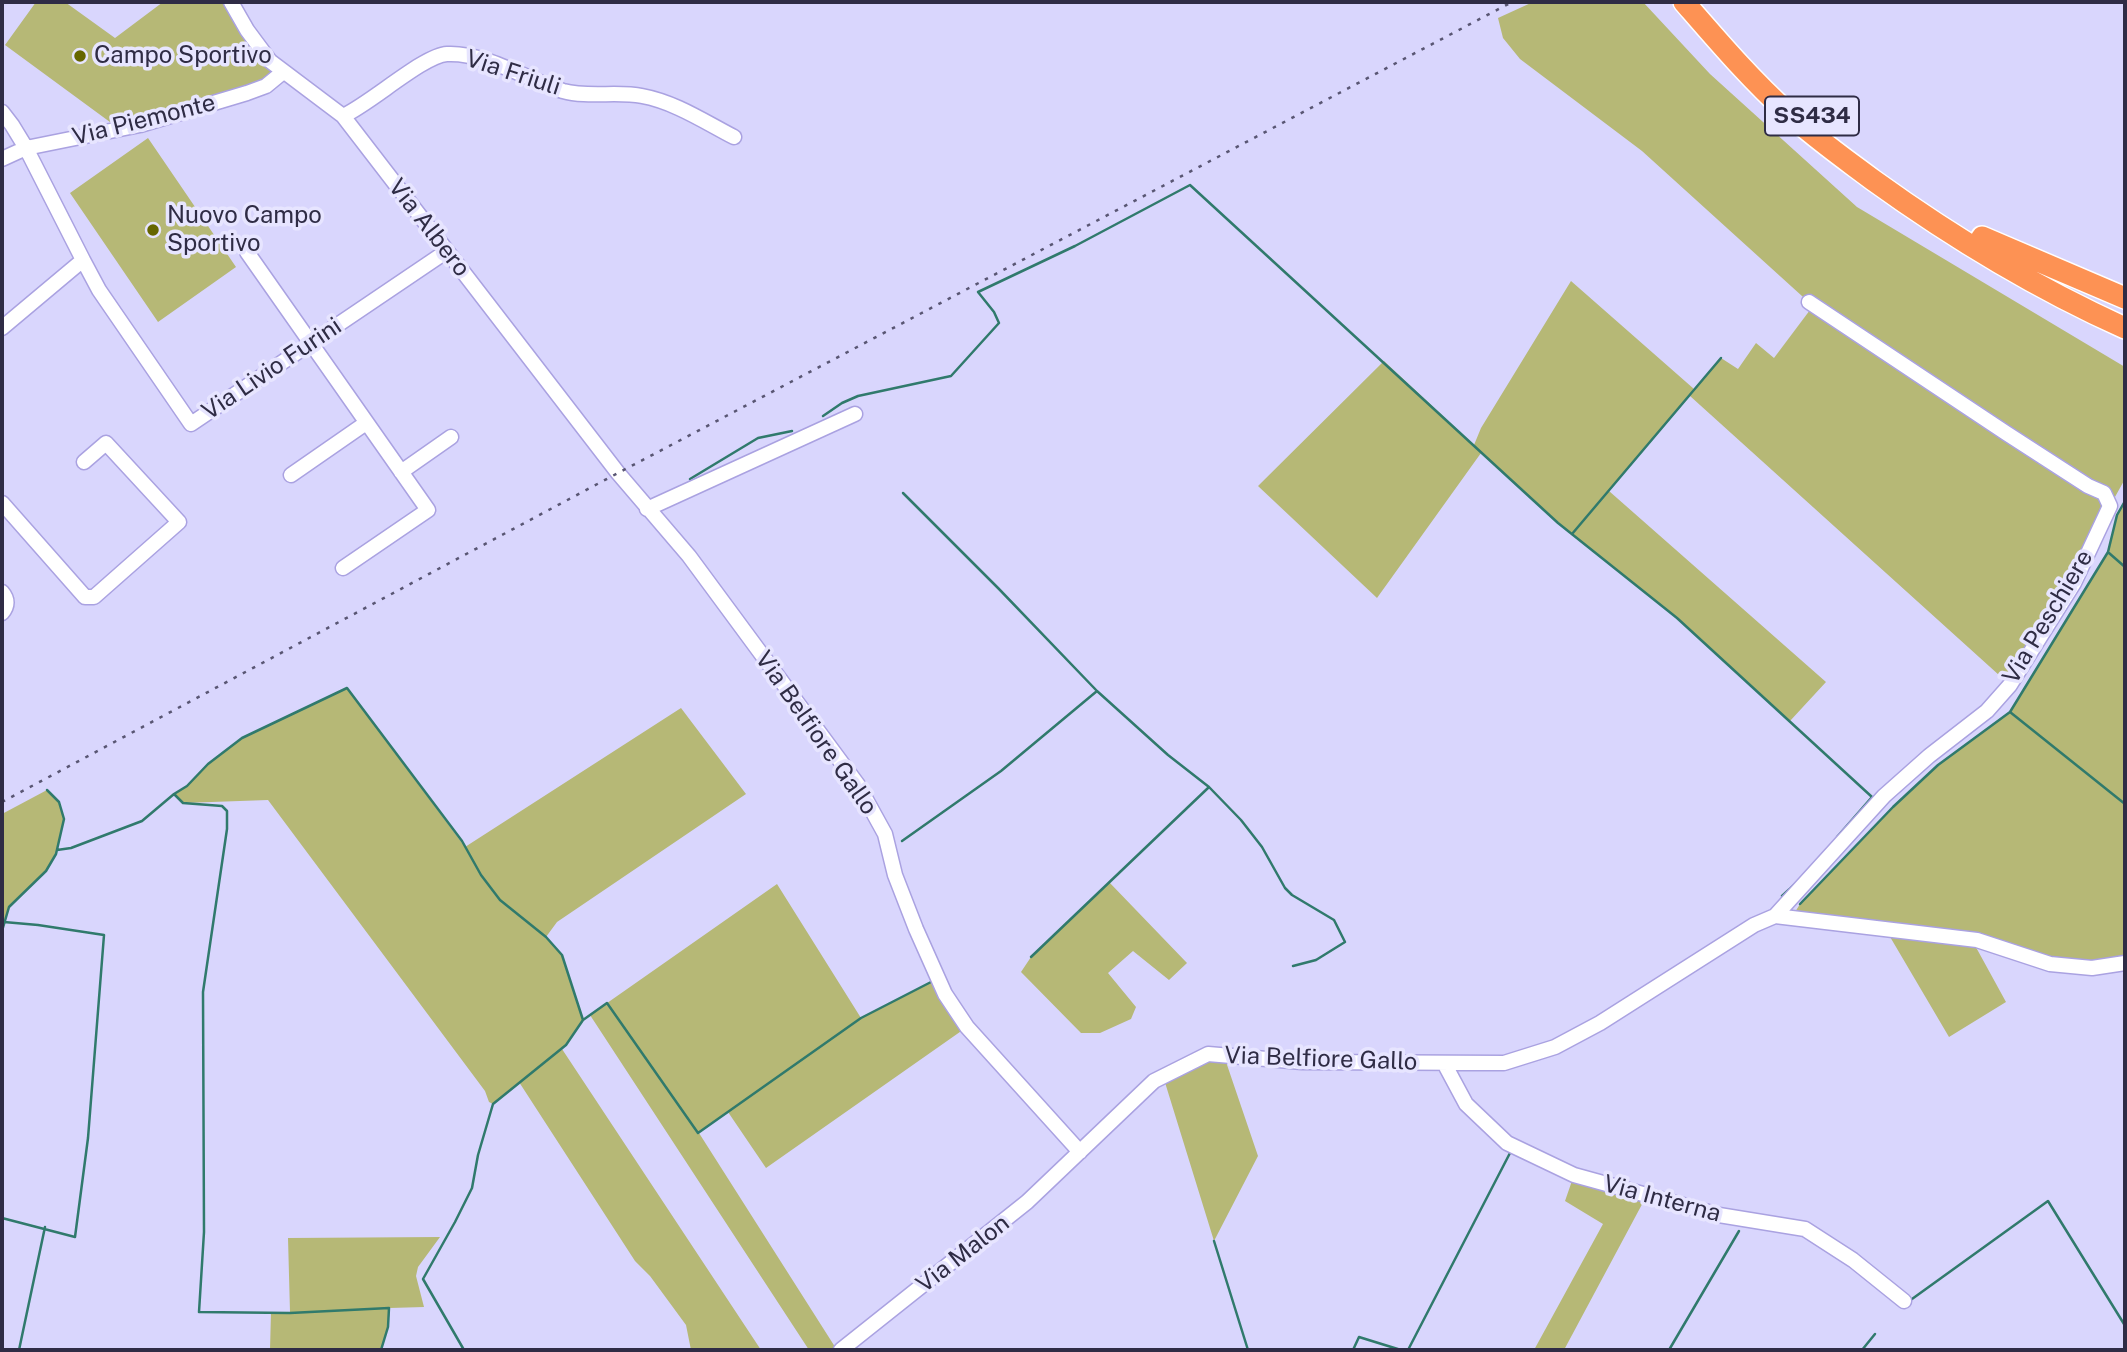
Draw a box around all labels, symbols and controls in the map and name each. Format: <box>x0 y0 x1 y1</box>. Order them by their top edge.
place label: Campo Sportivo <box>94 42 272 70</box>
street label: Via Friuli <box>462 44 564 102</box>
marker: Campo Sportivo <box>72 48 88 64</box>
street label: Via Piemonte <box>70 88 218 152</box>
road number: SS434 <box>1765 97 1859 136</box>
street label: Via Albero <box>382 173 476 283</box>
place label: Nuovo Campo Sportivo <box>167 202 322 258</box>
marker: Nuovo Campo Sportivo <box>145 222 161 238</box>
street label: Via Livio Furini <box>197 312 347 426</box>
street label: Via Peschiere <box>1997 545 2099 689</box>
street label: Via Belfiore Gallo <box>749 646 883 820</box>
street label: Via Belfiore Gallo <box>1224 1041 1418 1077</box>
street label: Via Interna <box>1600 1170 1724 1228</box>
street label: Via Malon <box>911 1209 1015 1299</box>

